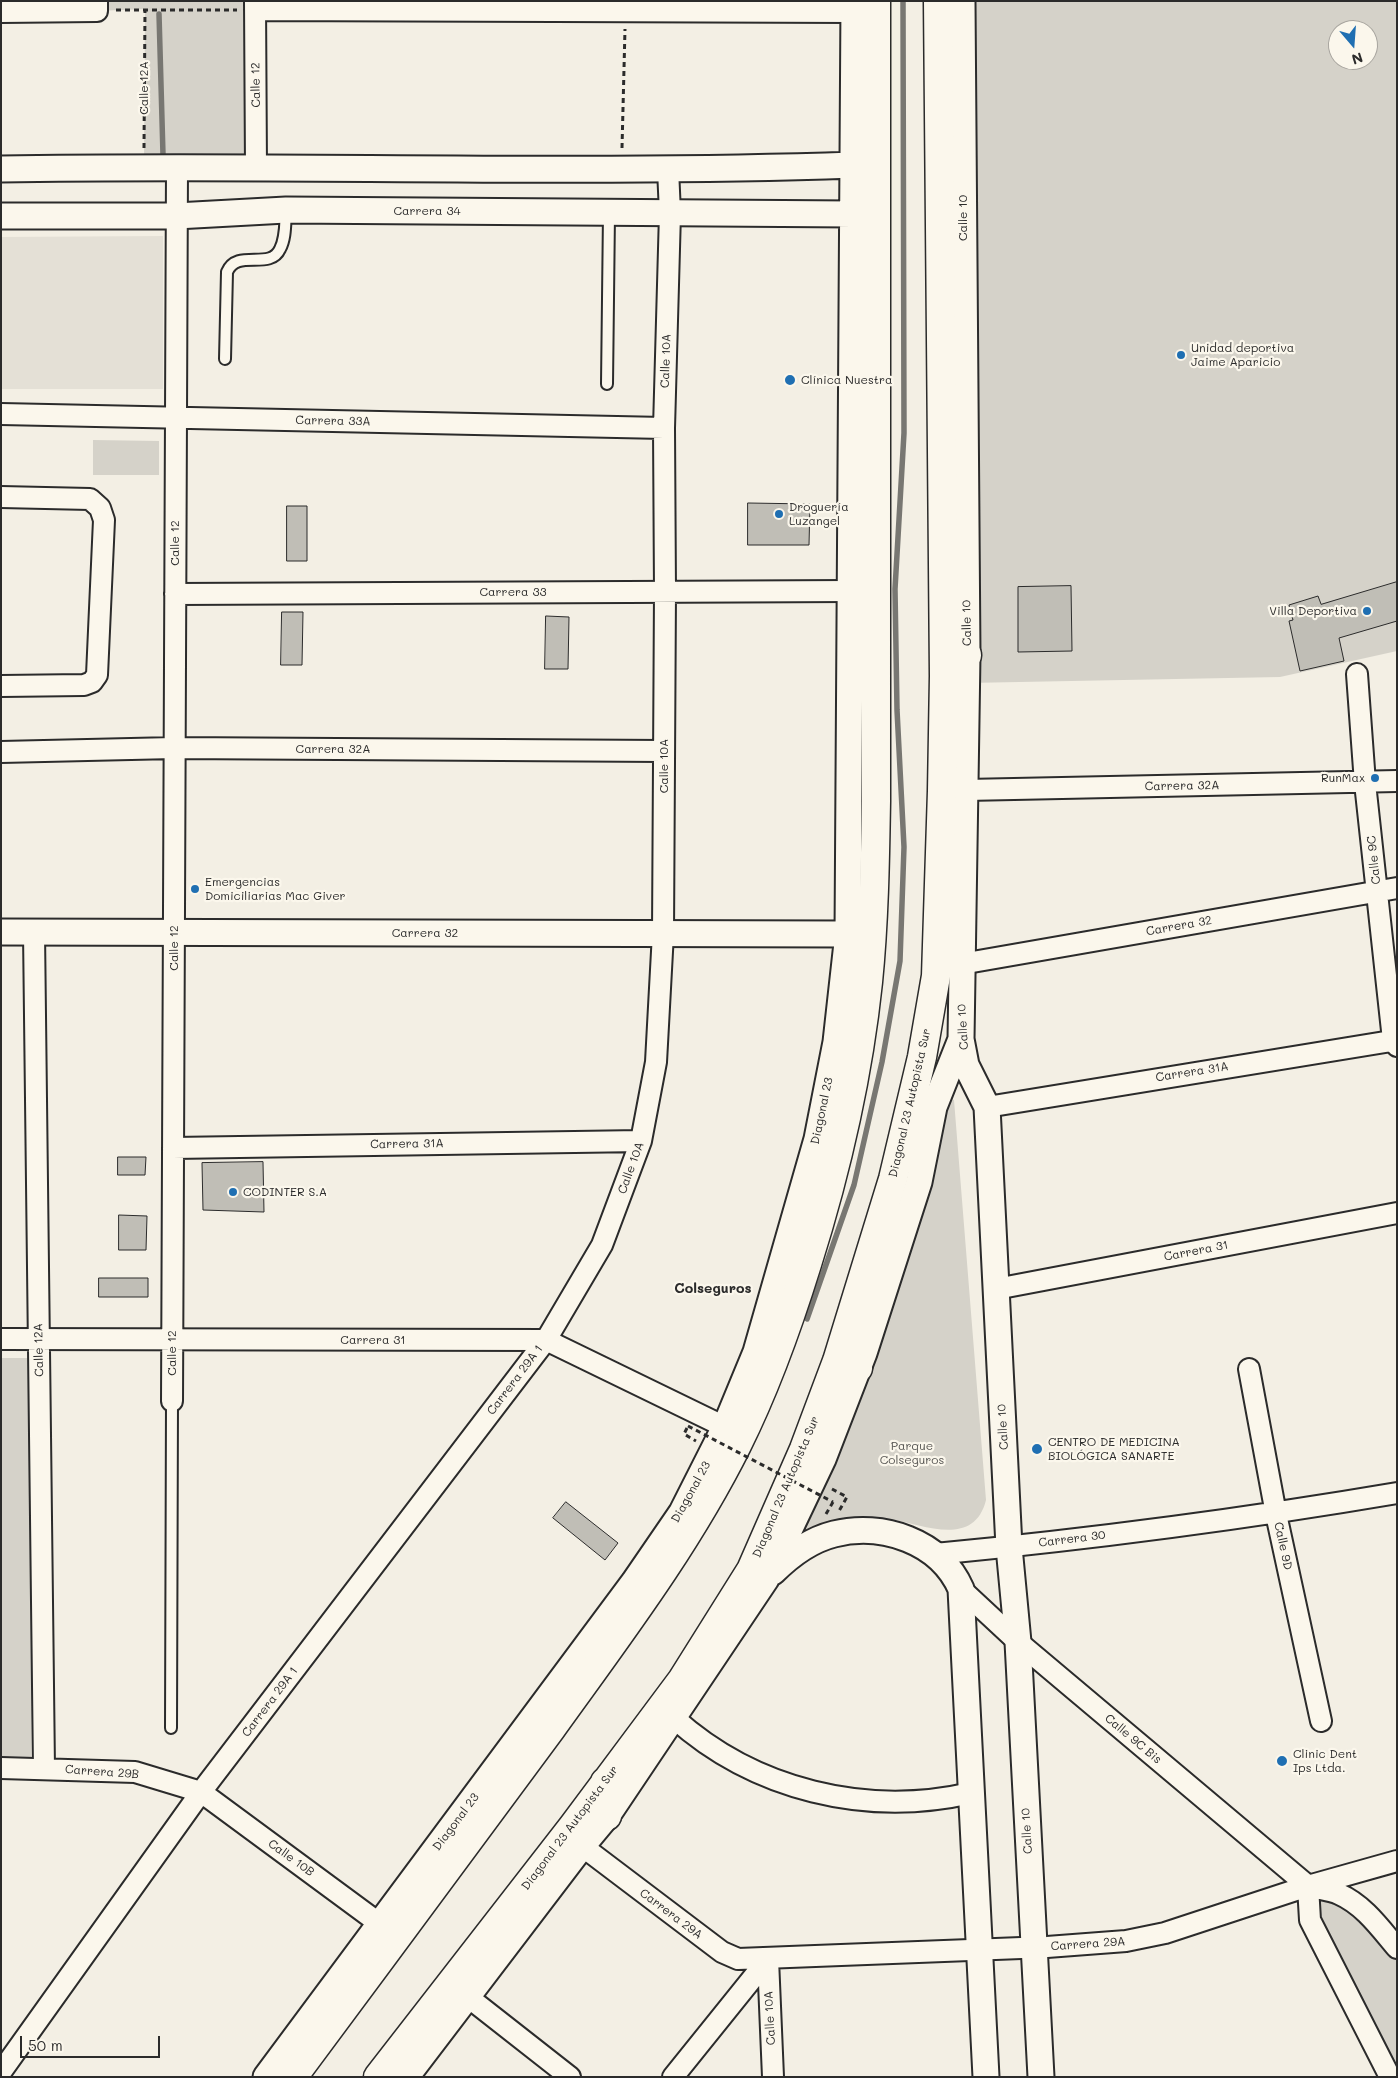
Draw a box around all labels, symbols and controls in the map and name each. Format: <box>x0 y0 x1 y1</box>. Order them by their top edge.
north arrow <box>1328 20 1378 70</box>
text: N <box>1349 48 1365 69</box>
street label: Calle 12A <box>137 61 151 115</box>
street label: Calle 12 <box>248 62 264 108</box>
street label: Calle 10 <box>956 195 970 241</box>
street label: Carrera 34 <box>394 204 460 218</box>
street label: Calle 10A <box>658 334 674 388</box>
place label: Unidad deportiva Jaime Aparicio <box>1191 341 1294 369</box>
marker: Unidad deportiva Jaime Aparicio <box>1175 349 1187 361</box>
marker: Clínica Nuestra <box>783 373 797 387</box>
place label: Clínica Nuestra <box>801 373 892 387</box>
street label: Carrera 33A <box>295 413 371 429</box>
place label: Droguería Luzangel <box>789 500 849 528</box>
marker: Droguería Luzangel <box>773 508 785 520</box>
street label: Calle 12 <box>168 520 182 566</box>
street label: Carrera 33 <box>480 585 546 599</box>
street label: Calle 10 <box>959 600 975 646</box>
place label: Villa Deportiva <box>1269 604 1357 618</box>
marker: Villa Deportiva <box>1361 605 1373 617</box>
street label: Calle 10A <box>657 739 671 793</box>
street label: Carrera 32A <box>296 742 370 756</box>
place label: RunMax <box>1321 771 1365 785</box>
marker: RunMax <box>1369 772 1381 784</box>
street label: Carrera 32A <box>1144 778 1220 794</box>
street label: Calle 9C <box>1364 835 1384 885</box>
place label: Emergencias Domiciliarias Mac Giver <box>205 875 346 903</box>
marker: Emergencias Domiciliarias Mac Giver <box>189 883 201 895</box>
street label: Carrera 32 <box>1145 913 1213 939</box>
street label: Calle 12 <box>167 925 181 971</box>
street label: Carrera 32 <box>392 926 458 940</box>
street label: Calle 10 <box>955 1004 971 1050</box>
street label: Diagonal 23 Autopista Sur <box>886 1027 934 1179</box>
street label: Carrera 31A <box>1155 1059 1229 1085</box>
street label: Diagonal 23 <box>808 1076 836 1146</box>
street label: Carrera 31A <box>370 1136 444 1152</box>
street label: Calle 10A <box>615 1140 647 1196</box>
place label: CODINTER S.A <box>243 1185 327 1199</box>
marker: CODINTER S.A <box>227 1186 239 1198</box>
street label: Carrera 31 <box>1163 1238 1229 1264</box>
district label: Colseguros <box>674 1281 752 1297</box>
street label: Calle 12A <box>31 1323 47 1377</box>
street label: Calle 12 <box>165 1330 179 1376</box>
street label: Carrera 31 <box>340 1333 406 1347</box>
street label: Carrera 29A 1 <box>484 1342 546 1418</box>
street label: Calle 10 <box>995 1404 1011 1450</box>
street label: Diagonal 23 Autopista Sur <box>750 1414 822 1560</box>
place label: CENTRO DE MEDICINA BIOLÓGICA SANARTE <box>1048 1435 1180 1463</box>
park label: Parque Colseguros <box>880 1439 944 1467</box>
marker: CENTRO DE MEDICINA BIOLÓGICA SANARTE <box>1030 1442 1044 1456</box>
street label: Diagonal 23 <box>668 1459 714 1525</box>
street label: Calle 9D <box>1271 1521 1295 1571</box>
street label: Carrera 30 <box>1038 1528 1106 1550</box>
street label: Carrera 29A 1 <box>239 1664 301 1740</box>
street label: Calle 9C Bis <box>1102 1711 1164 1767</box>
place label: Clinic Dent Ips Ltda. <box>1293 1747 1357 1775</box>
marker: Clinic Dent Ips Ltda. <box>1275 1754 1289 1768</box>
street label: Carrera 29B <box>65 1762 139 1782</box>
street label: Diagonal 23 Autopista Sur <box>518 1763 622 1893</box>
street label: Diagonal 23 <box>430 1790 482 1854</box>
street label: Calle 10 <box>1019 1808 1035 1854</box>
street label: Calle 10B <box>265 1836 317 1880</box>
street label: Carrera 29A <box>637 1886 705 1942</box>
street label: Carrera 29A <box>1050 1934 1126 1954</box>
street label: Calle 10A <box>761 1990 779 2046</box>
scale bar <box>22 2026 162 2058</box>
text: 50 m <box>28 2035 63 2055</box>

